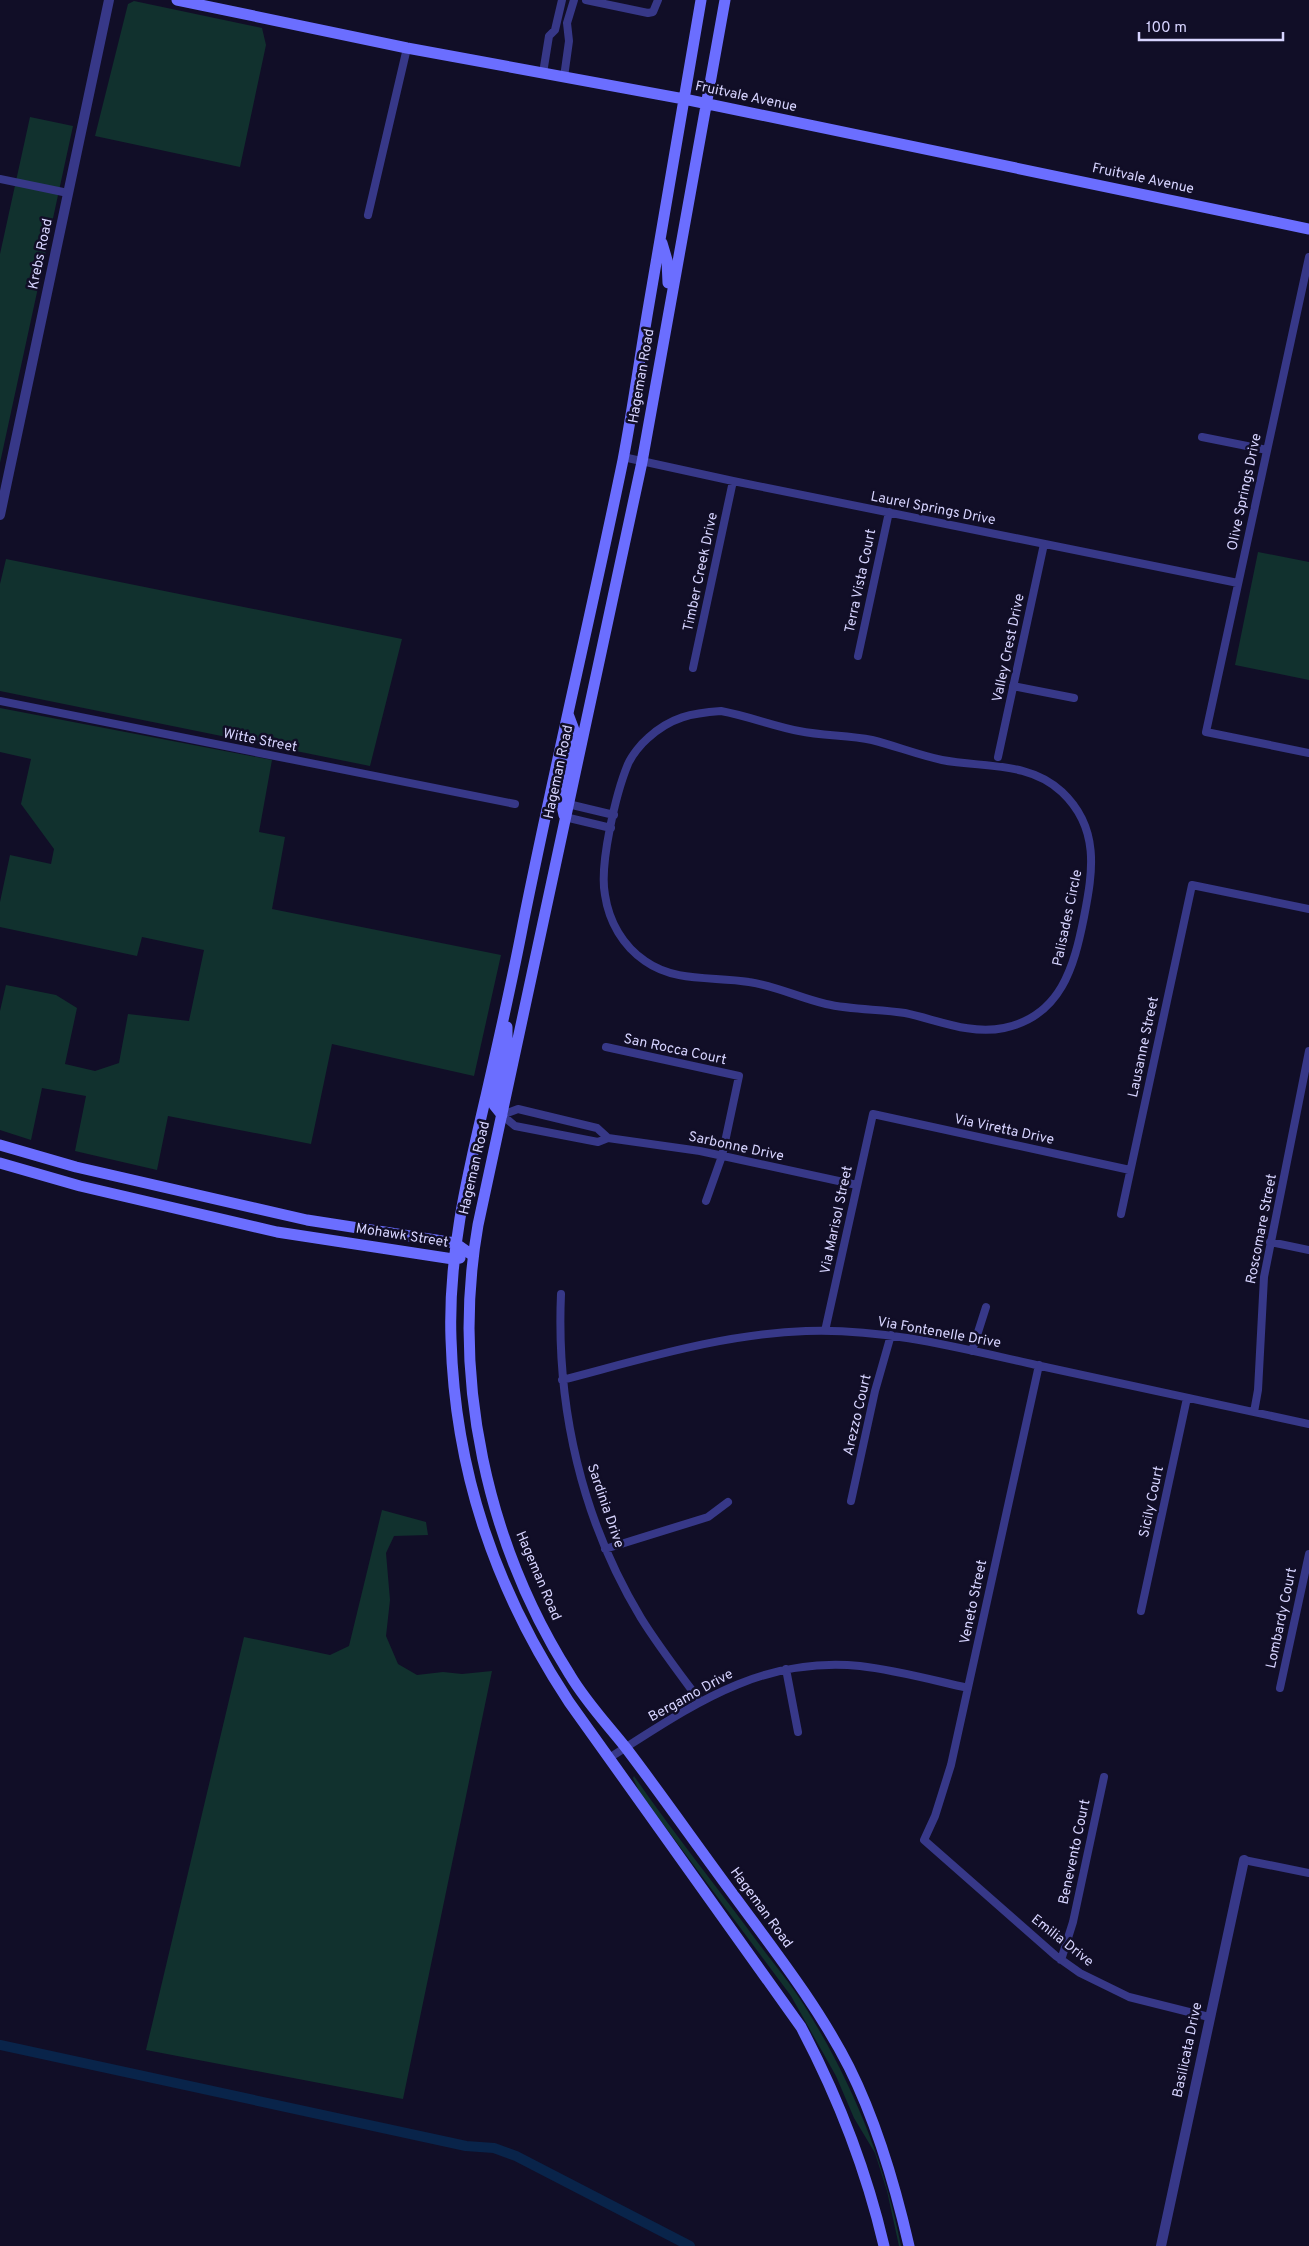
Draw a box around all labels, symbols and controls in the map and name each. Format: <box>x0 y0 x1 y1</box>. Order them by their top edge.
scale bar <box>1139 10 1283 42</box>
text: 100 m <box>1146 19 1187 38</box>
street label: Fruitvale Avenue <box>694 78 798 116</box>
street label: Fruitvale Avenue <box>1091 160 1195 198</box>
street label: Krebs Road <box>25 217 57 291</box>
street label: Hageman Road <box>625 327 659 425</box>
street label: Olive Springs Drive <box>1224 432 1266 552</box>
street label: Laurel Springs Drive <box>869 489 997 529</box>
street label: Timber Creek Drive <box>680 511 722 633</box>
street label: Terra Vista Court <box>842 527 880 635</box>
street label: Valley Crest Drive <box>989 592 1029 704</box>
street label: Hageman Road <box>541 724 577 820</box>
street label: Witte Street <box>222 726 298 756</box>
street label: Palisades Circle <box>1049 868 1087 968</box>
street label: Lausanne Street <box>1125 995 1163 1099</box>
street label: San Rocca Court <box>622 1031 728 1069</box>
street label: Via Viretta Drive <box>952 1111 1056 1149</box>
street label: Hageman Road <box>456 1120 494 1216</box>
street label: Sarbonne Drive <box>687 1129 785 1165</box>
street label: Via Marisol Street <box>817 1164 857 1276</box>
street label: Roscomare Street <box>1243 1172 1281 1286</box>
street label: Mohawk Street <box>354 1220 450 1252</box>
street label: Via Fontenelle Drive <box>876 1314 1002 1352</box>
street label: Arezzo Court <box>840 1373 876 1457</box>
street label: Sardinia Drive <box>583 1462 627 1550</box>
street label: Sicily Court <box>1136 1465 1168 1539</box>
street label: Hageman Road <box>512 1529 564 1623</box>
street label: Veneto Street <box>957 1558 991 1646</box>
street label: Lombardy Court <box>1263 1566 1301 1670</box>
street label: Bergamo Drive <box>646 1666 736 1726</box>
street label: Benevento Court <box>1056 1798 1094 1906</box>
street label: Hageman Road <box>726 1864 796 1952</box>
street label: Emilia Drive <box>1027 1911 1097 1971</box>
street label: Basilicata Drive <box>1170 2001 1206 2099</box>

